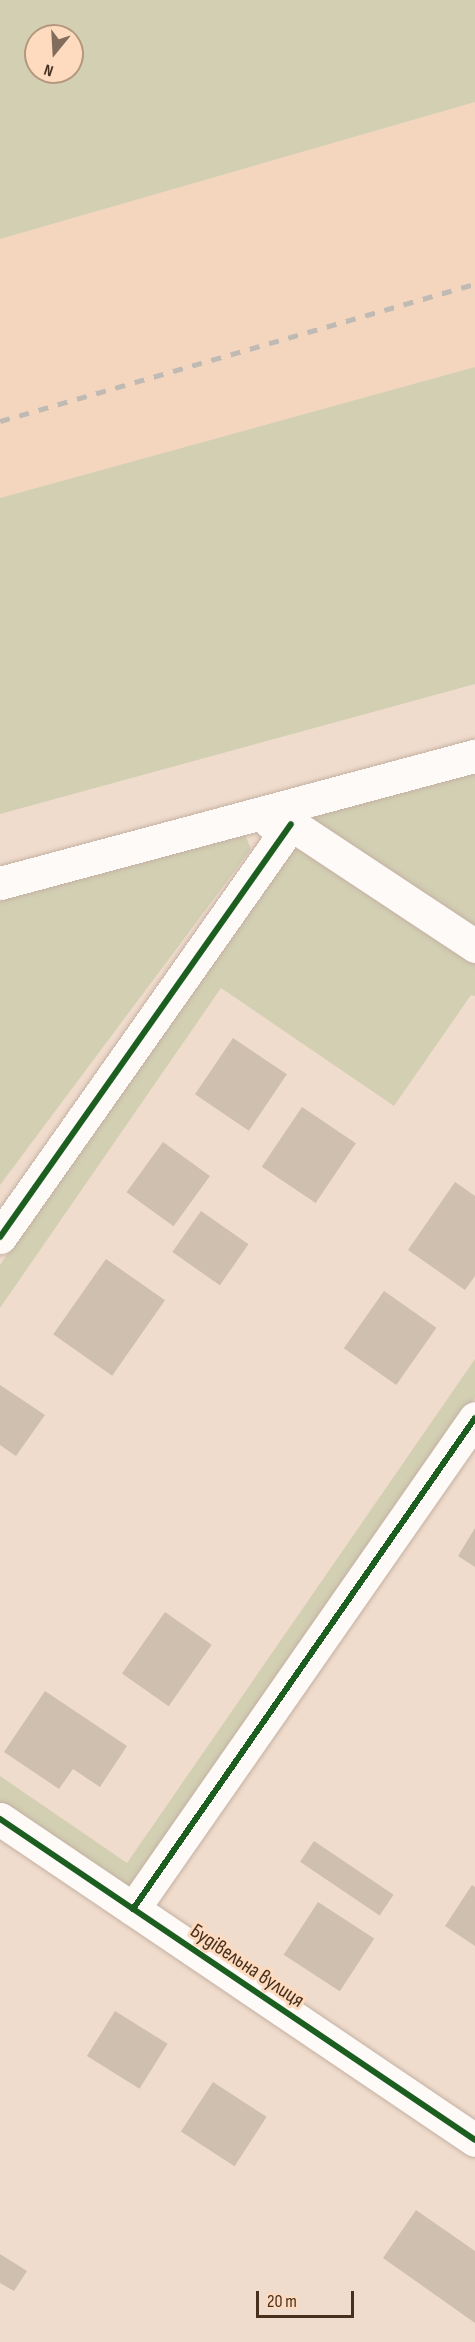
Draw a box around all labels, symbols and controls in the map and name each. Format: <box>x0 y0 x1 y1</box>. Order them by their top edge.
north arrow <box>24 24 84 84</box>
text: N <box>42 59 56 80</box>
street label: Будівельна вулиця <box>185 1919 309 2013</box>
scale bar <box>259 2279 356 2317</box>
text: 20 m <box>267 2291 297 2312</box>

